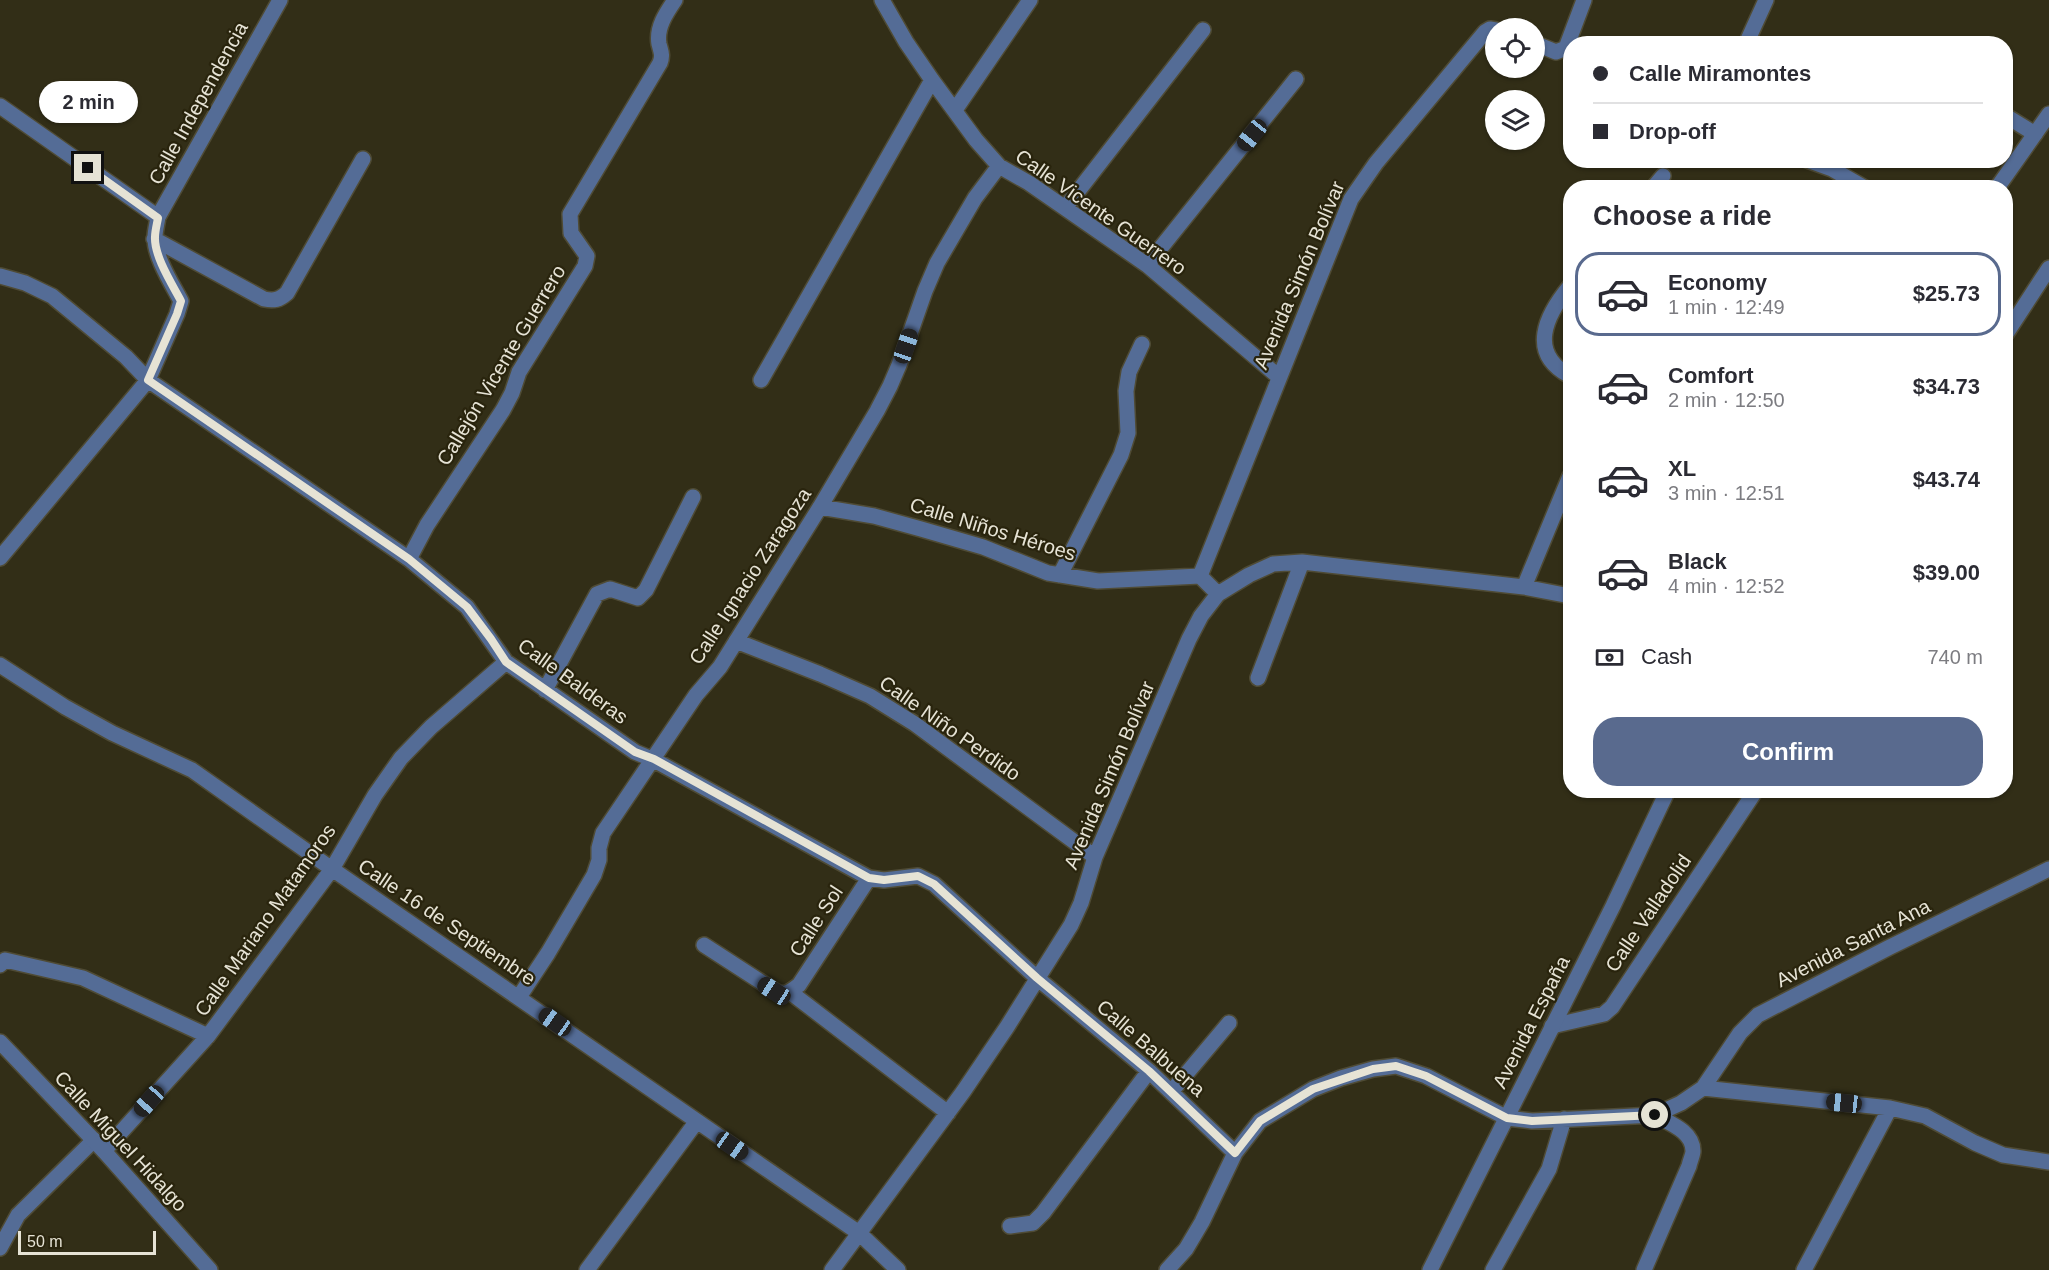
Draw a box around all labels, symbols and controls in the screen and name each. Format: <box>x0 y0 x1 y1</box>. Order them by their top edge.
street label: Calle Independencia <box>144 17 252 188</box>
map controls <box>1485 18 1545 150</box>
button: locate <box>1485 18 1545 78</box>
text: Calle Miramontes <box>1629 61 1811 86</box>
callout: 2 min <box>38 81 138 123</box>
button: layers <box>1485 90 1545 150</box>
text: 2 min <box>62 91 115 113</box>
car <box>1234 115 1270 155</box>
text: Drop-off <box>1629 119 1716 144</box>
street label: Calle Vicente Guerrero <box>1012 145 1190 279</box>
route end <box>74 154 101 181</box>
street label: Avenida Simón Bolívar <box>1249 177 1349 372</box>
text: Choose a ride <box>1593 201 1772 231</box>
street label: Callejón Vicente Guerrero <box>432 261 570 469</box>
icon: car <box>1596 267 1650 321</box>
text: Economy <box>1668 270 1767 295</box>
text: $25.73 <box>1913 281 1980 306</box>
text: 1 min · 12:49 <box>1668 296 1785 318</box>
car <box>892 326 920 366</box>
icon: car <box>1596 360 1650 414</box>
text: Comfort <box>1668 363 1754 388</box>
text: $34.73 <box>1913 374 1980 399</box>
text: 2 min · 12:50 <box>1668 389 1785 411</box>
icon: car <box>1596 453 1650 507</box>
text: XL <box>1668 456 1696 481</box>
text: $43.74 <box>1913 467 1980 492</box>
text: 3 min · 12:51 <box>1668 482 1785 504</box>
street label: Calle Ignacio Zaragoza <box>685 483 816 668</box>
street label: Calle Niños Héroes <box>907 493 1079 565</box>
icon: car <box>1596 546 1650 600</box>
text: Black <box>1668 549 1727 574</box>
text: $39.00 <box>1913 560 1980 585</box>
text: 4 min · 12:52 <box>1668 575 1785 597</box>
street label: Calle Balderas <box>514 634 632 728</box>
icon: cash <box>1593 641 1626 674</box>
text: Cash <box>1641 644 1692 669</box>
text: 740 m <box>1927 646 1983 668</box>
street label: Calle Niño Perdido <box>875 671 1025 785</box>
street label: Avenida Simón Bolívar <box>1059 677 1159 872</box>
button: Confirm <box>1593 717 1983 786</box>
street label: Calle Mariano Matamoros <box>190 820 340 1020</box>
street label: Calle Valladolid <box>1601 850 1695 976</box>
street label: Calle 16 de Septiembre <box>354 854 540 990</box>
street label: Calle Sol <box>785 881 847 961</box>
street label: Avenida Santa Ana <box>1772 894 1934 991</box>
street label: Avenida España <box>1488 951 1574 1092</box>
car <box>754 974 794 1008</box>
street label: Calle Balbuena <box>1093 995 1210 1101</box>
car <box>535 1004 575 1040</box>
street label: Calle Miguel Hidalgo <box>50 1066 192 1216</box>
car <box>130 1082 168 1120</box>
car <box>1825 1092 1863 1114</box>
route start <box>1641 1101 1668 1128</box>
car <box>712 1128 752 1164</box>
scale bar <box>18 1228 156 1256</box>
text: 50 m <box>27 1233 63 1250</box>

